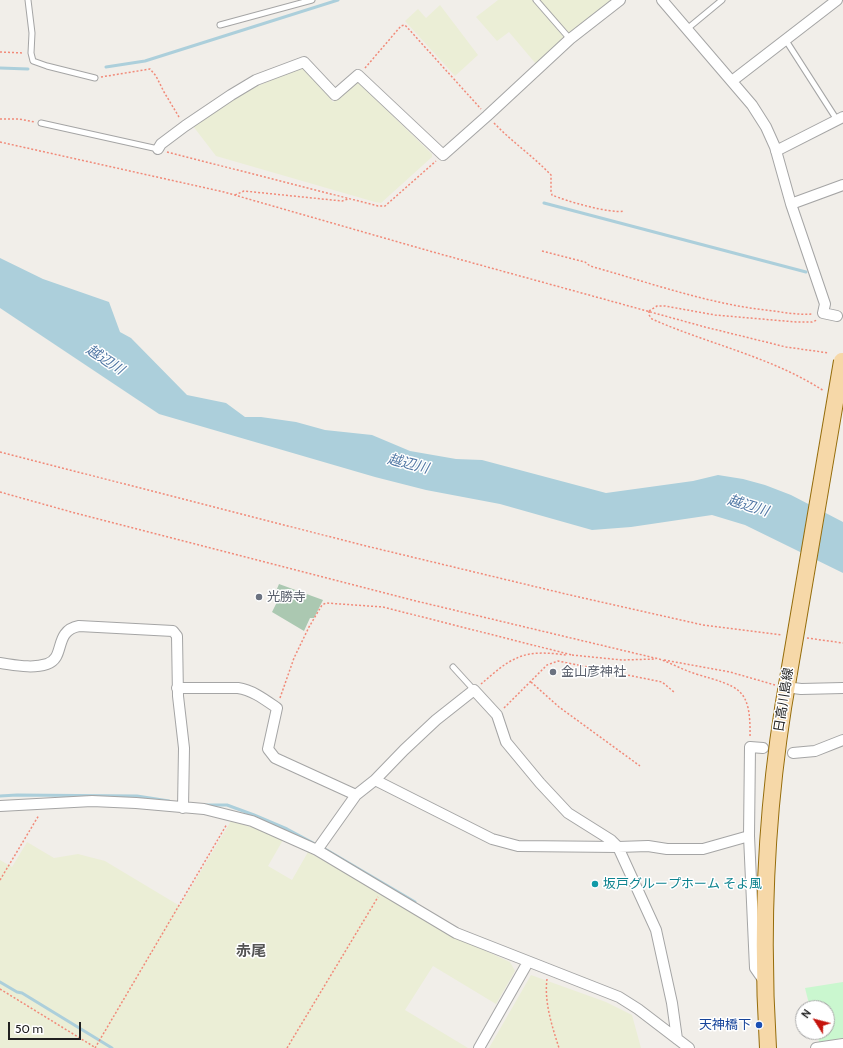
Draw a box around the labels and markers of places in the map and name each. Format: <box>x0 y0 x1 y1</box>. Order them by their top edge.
place label: 光勝寺 <box>267 589 306 605</box>
marker: 光勝寺 <box>254 592 264 602</box>
place label: 金山彦神社 <box>561 664 626 680</box>
marker: 金山彦神社 <box>548 667 558 677</box>
place label: 坂戸グループホーム そよ風 <box>603 876 762 892</box>
marker: 坂戸グループホーム そよ風 <box>590 879 600 889</box>
place label: 天神橋下 <box>699 1017 751 1033</box>
marker: 天神橋下 <box>754 1020 764 1030</box>

